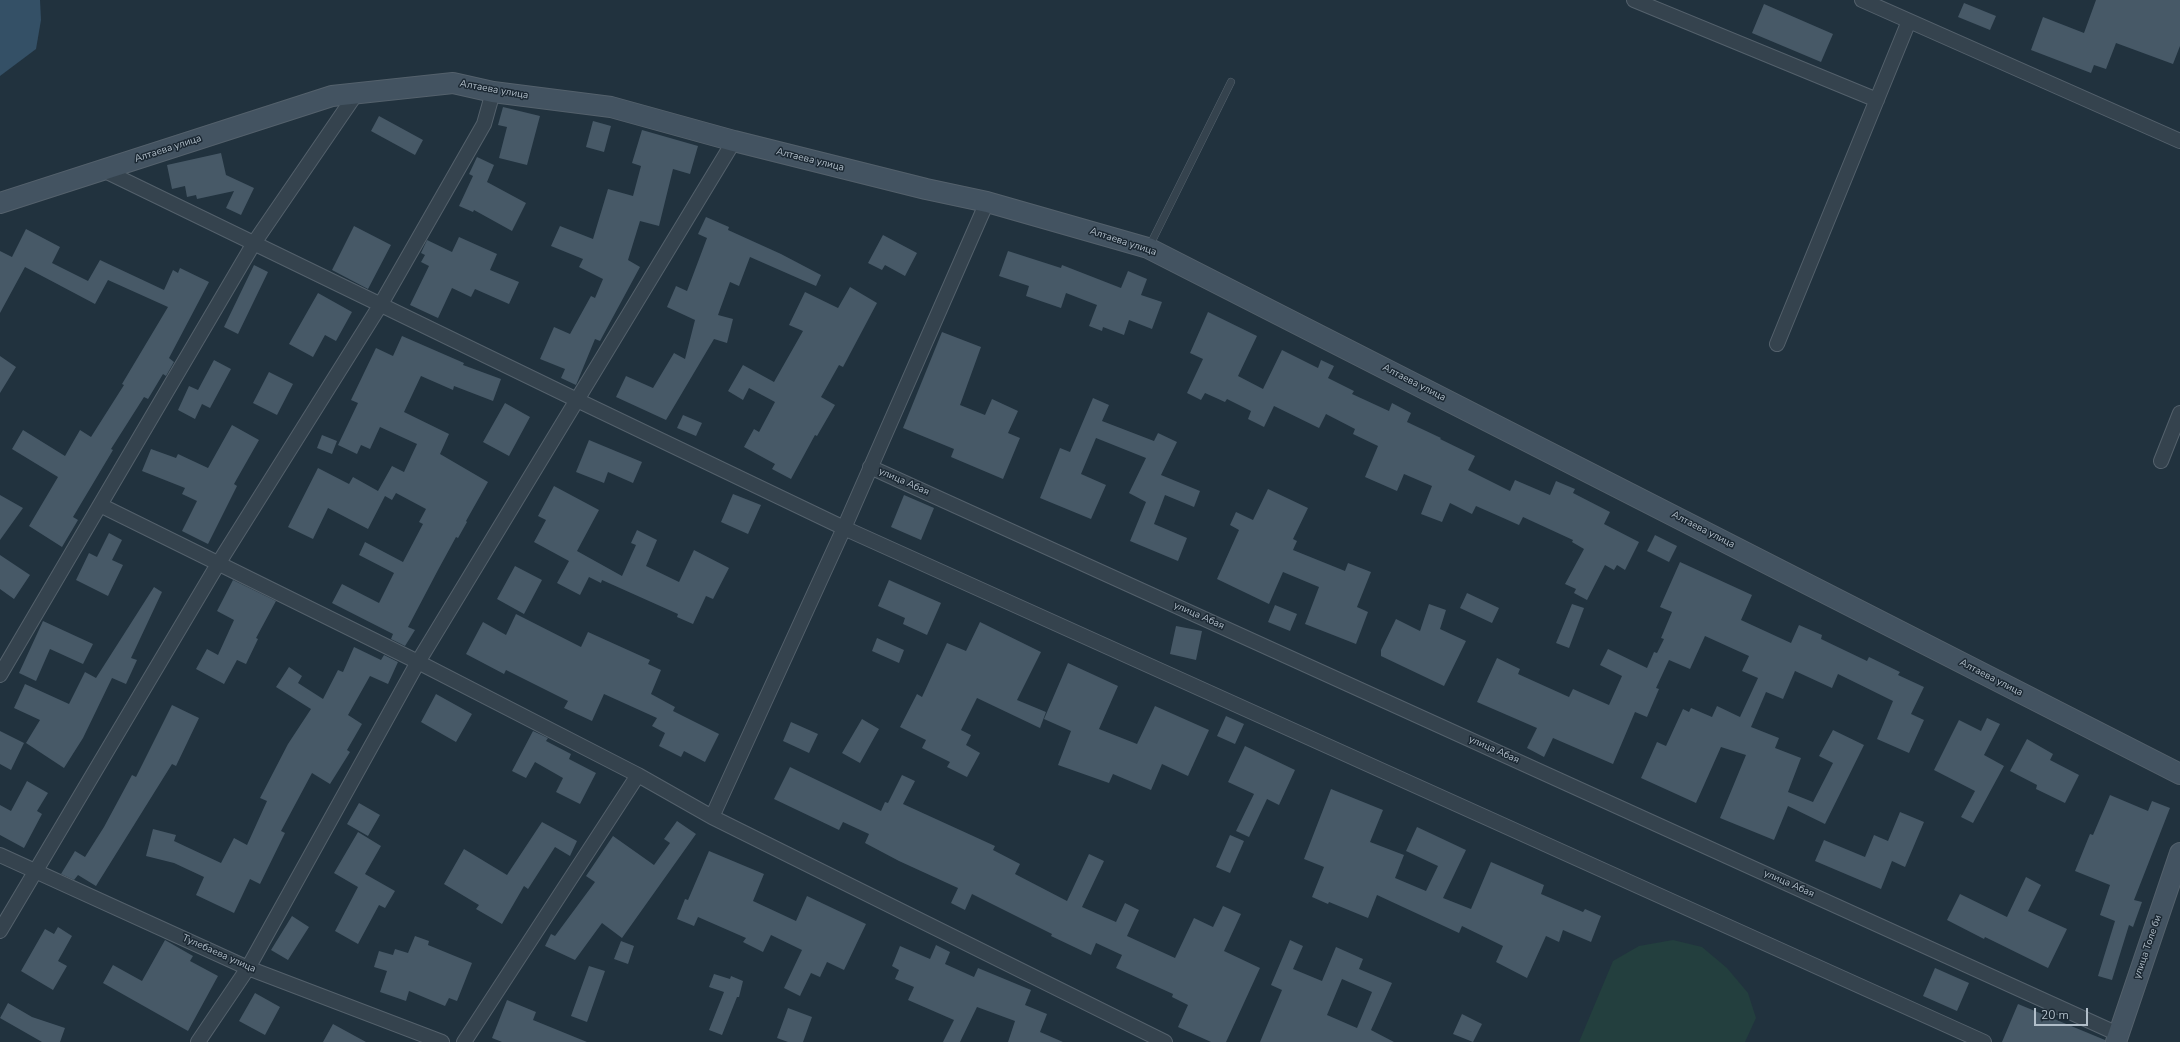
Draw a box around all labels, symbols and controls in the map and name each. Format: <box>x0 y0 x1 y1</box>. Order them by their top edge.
street label: Алтаева улица <box>459 78 529 102</box>
street label: Алтаева улица <box>133 133 203 165</box>
street label: Алтаева улица <box>775 146 845 174</box>
street label: Алтаева улица <box>1088 226 1158 258</box>
street label: Алтаева улица <box>1380 362 1448 404</box>
street label: улица Абая <box>877 466 931 498</box>
street label: Алтаева улица <box>1669 509 1737 551</box>
street label: улица Абая <box>1172 600 1226 632</box>
street label: Алтаева улица <box>1957 657 2025 699</box>
street label: улица Абая <box>1467 734 1521 766</box>
street label: улица Абая <box>1762 868 1816 900</box>
street label: улица Толе би <box>2132 914 2164 980</box>
street label: Тулебаева улица <box>180 932 258 976</box>
scale bar <box>2036 1000 2090 1026</box>
text: 20 m <box>2041 1007 2069 1023</box>

